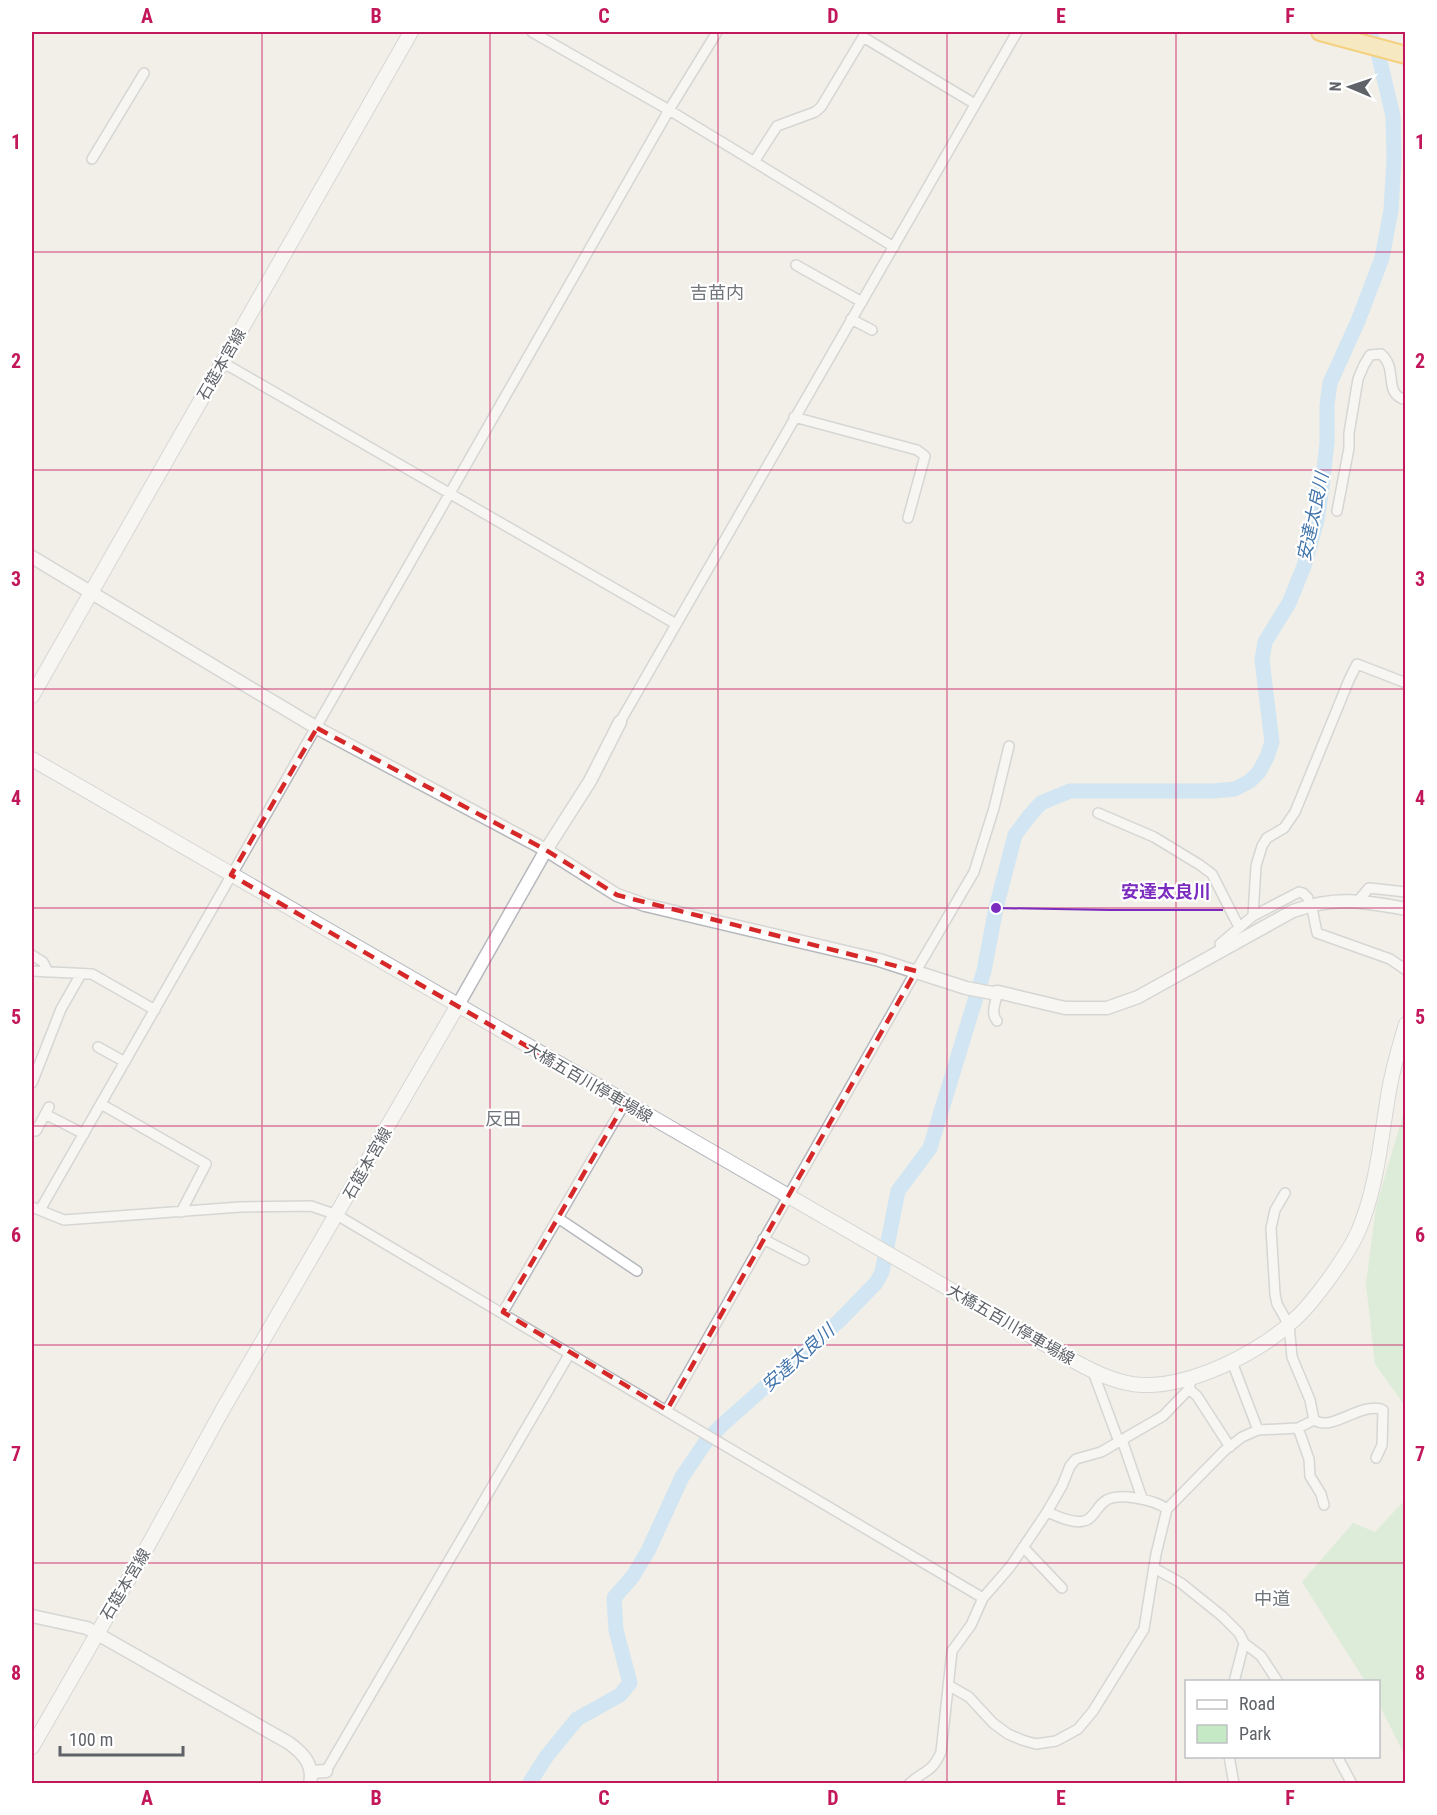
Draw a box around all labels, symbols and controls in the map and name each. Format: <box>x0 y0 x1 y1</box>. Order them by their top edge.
text: A <box>141 4 153 28</box>
text: B <box>370 4 382 28</box>
text: C <box>598 4 610 28</box>
text: D <box>827 4 839 28</box>
text: E <box>1056 4 1066 28</box>
text: F <box>1285 4 1295 28</box>
north arrow <box>1320 57 1380 117</box>
text: N <box>1326 81 1345 92</box>
text: 1 <box>11 130 21 154</box>
text: 1 <box>1415 130 1425 154</box>
district label: 吉苗内 <box>690 282 744 303</box>
street label: 石筵本宮線 <box>193 325 250 404</box>
text: 2 <box>11 349 21 373</box>
text: 2 <box>1415 349 1425 373</box>
water label: 安達太良川 <box>1293 469 1333 563</box>
text: 3 <box>11 567 21 591</box>
text: 3 <box>1415 567 1425 591</box>
text: 4 <box>11 786 21 810</box>
text: 4 <box>1415 786 1425 810</box>
callout: 安達太良川 <box>1109 874 1223 910</box>
text: 安達太良川 <box>1121 881 1211 902</box>
text: 5 <box>11 1005 21 1029</box>
text: 5 <box>1415 1005 1425 1029</box>
street label: 大橋五百川停車場線 <box>522 1038 656 1127</box>
district label: 反田 <box>485 1108 521 1129</box>
street label: 石筵本宮線 <box>339 1124 396 1203</box>
text: 6 <box>11 1223 21 1247</box>
text: 6 <box>1415 1223 1425 1247</box>
street label: 大橋五百川停車場線 <box>944 1280 1078 1369</box>
water label: 安達太良川 <box>757 1318 840 1396</box>
text: 7 <box>11 1442 21 1466</box>
text: 7 <box>1415 1442 1425 1466</box>
street label: 石筵本宮線 <box>97 1545 154 1623</box>
district label: 中道 <box>1254 1588 1290 1609</box>
text: 8 <box>11 1661 21 1685</box>
text: 8 <box>1415 1661 1425 1685</box>
legend <box>1185 1680 1380 1758</box>
text: Road <box>1239 1693 1275 1714</box>
scale bar <box>60 1719 183 1757</box>
text: Park <box>1239 1723 1271 1744</box>
text: 100 m <box>69 1729 113 1750</box>
text: A <box>141 1786 153 1810</box>
text: B <box>370 1786 382 1810</box>
text: C <box>598 1786 610 1810</box>
text: D <box>827 1786 839 1810</box>
text: E <box>1056 1786 1066 1810</box>
text: F <box>1285 1786 1295 1810</box>

